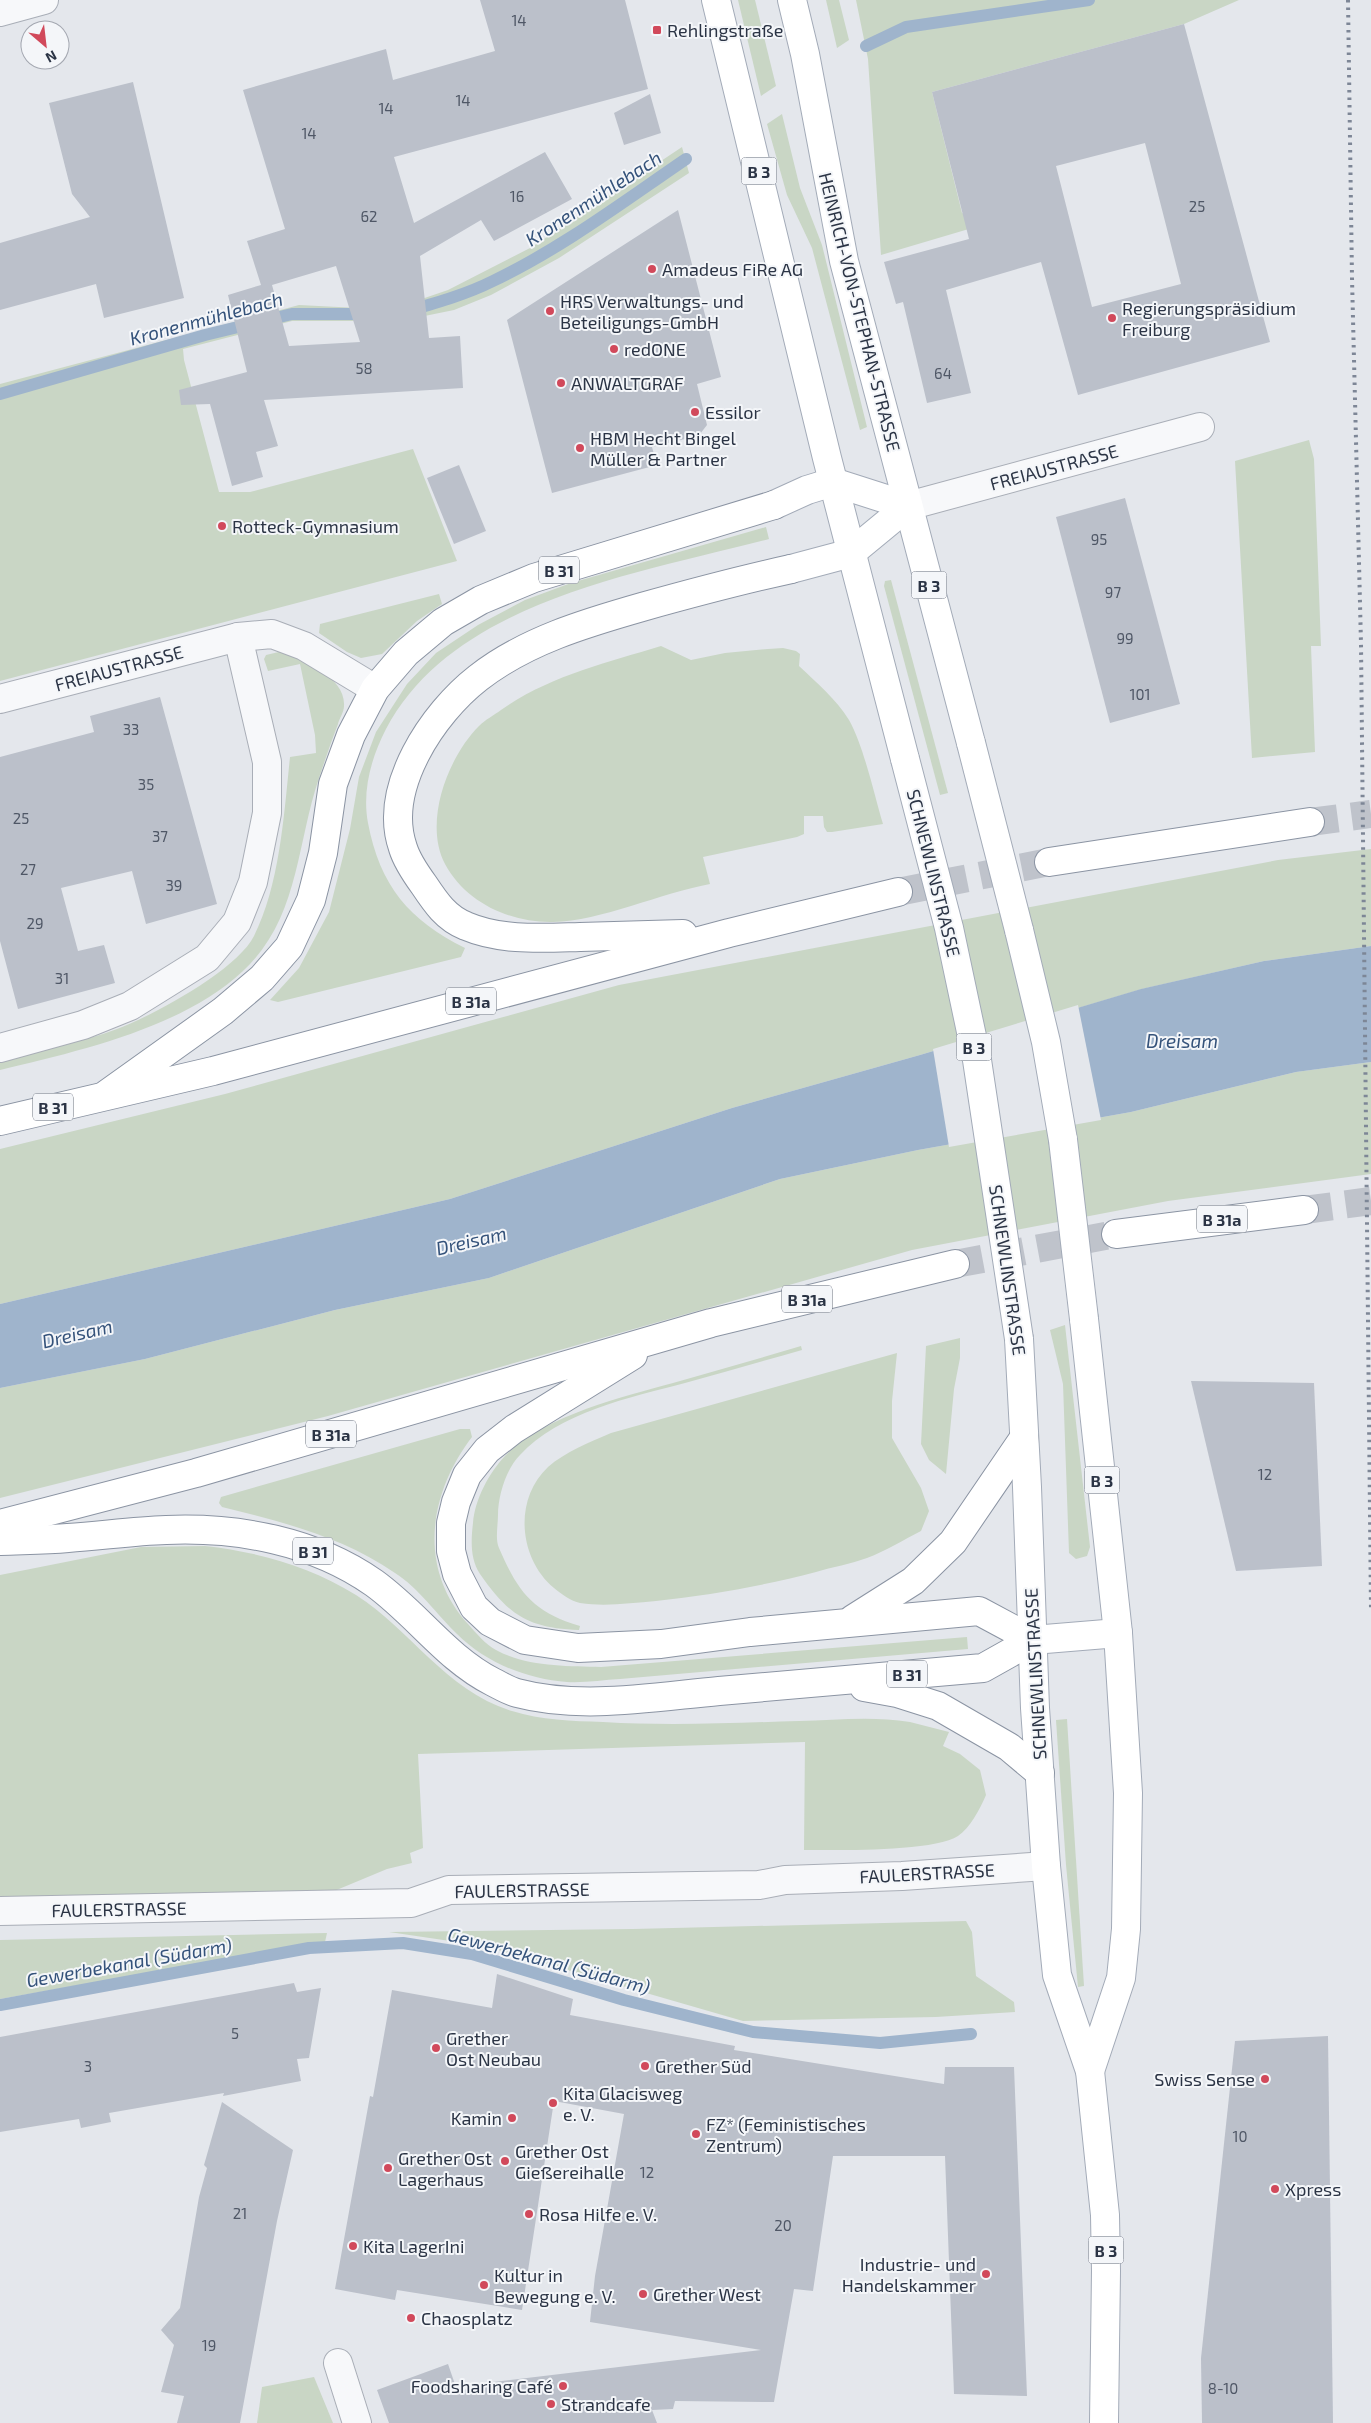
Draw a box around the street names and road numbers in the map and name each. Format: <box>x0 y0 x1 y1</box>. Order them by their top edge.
road number: B 3 <box>742 158 776 185</box>
street label: HEINRICH-VON-STEPHAN-STRASSE <box>815 170 905 454</box>
street label: FREIAUSTRASSE <box>987 439 1121 495</box>
road number: B 31 <box>539 556 579 584</box>
road number: B 3 <box>912 572 946 598</box>
street label: FREIAUSTRASSE <box>52 640 186 696</box>
street label: SCHNEWLINSTRASSE <box>903 787 965 959</box>
road number: B 31a <box>446 988 496 1014</box>
road number: B 3 <box>956 1034 992 1060</box>
road number: B 31 <box>33 1094 73 1120</box>
street label: SCHNEWLINSTRASSE <box>985 1183 1031 1357</box>
road number: B 31a <box>1197 1206 1247 1232</box>
road number: B 31a <box>782 1286 832 1312</box>
road number: B 31a <box>306 1420 356 1448</box>
road number: B 3 <box>1084 1466 1120 1494</box>
road number: B 31 <box>293 1538 333 1564</box>
street label: SCHNEWLINSTRASSE <box>1020 1588 1050 1760</box>
road number: B 31 <box>887 1660 927 1688</box>
street label: FAULERSTRASSE <box>859 1858 995 1888</box>
street label: FAULERSTRASSE <box>454 1878 590 1902</box>
street label: FAULERSTRASSE <box>51 1897 187 1921</box>
road number: B 3 <box>1088 2236 1124 2264</box>

